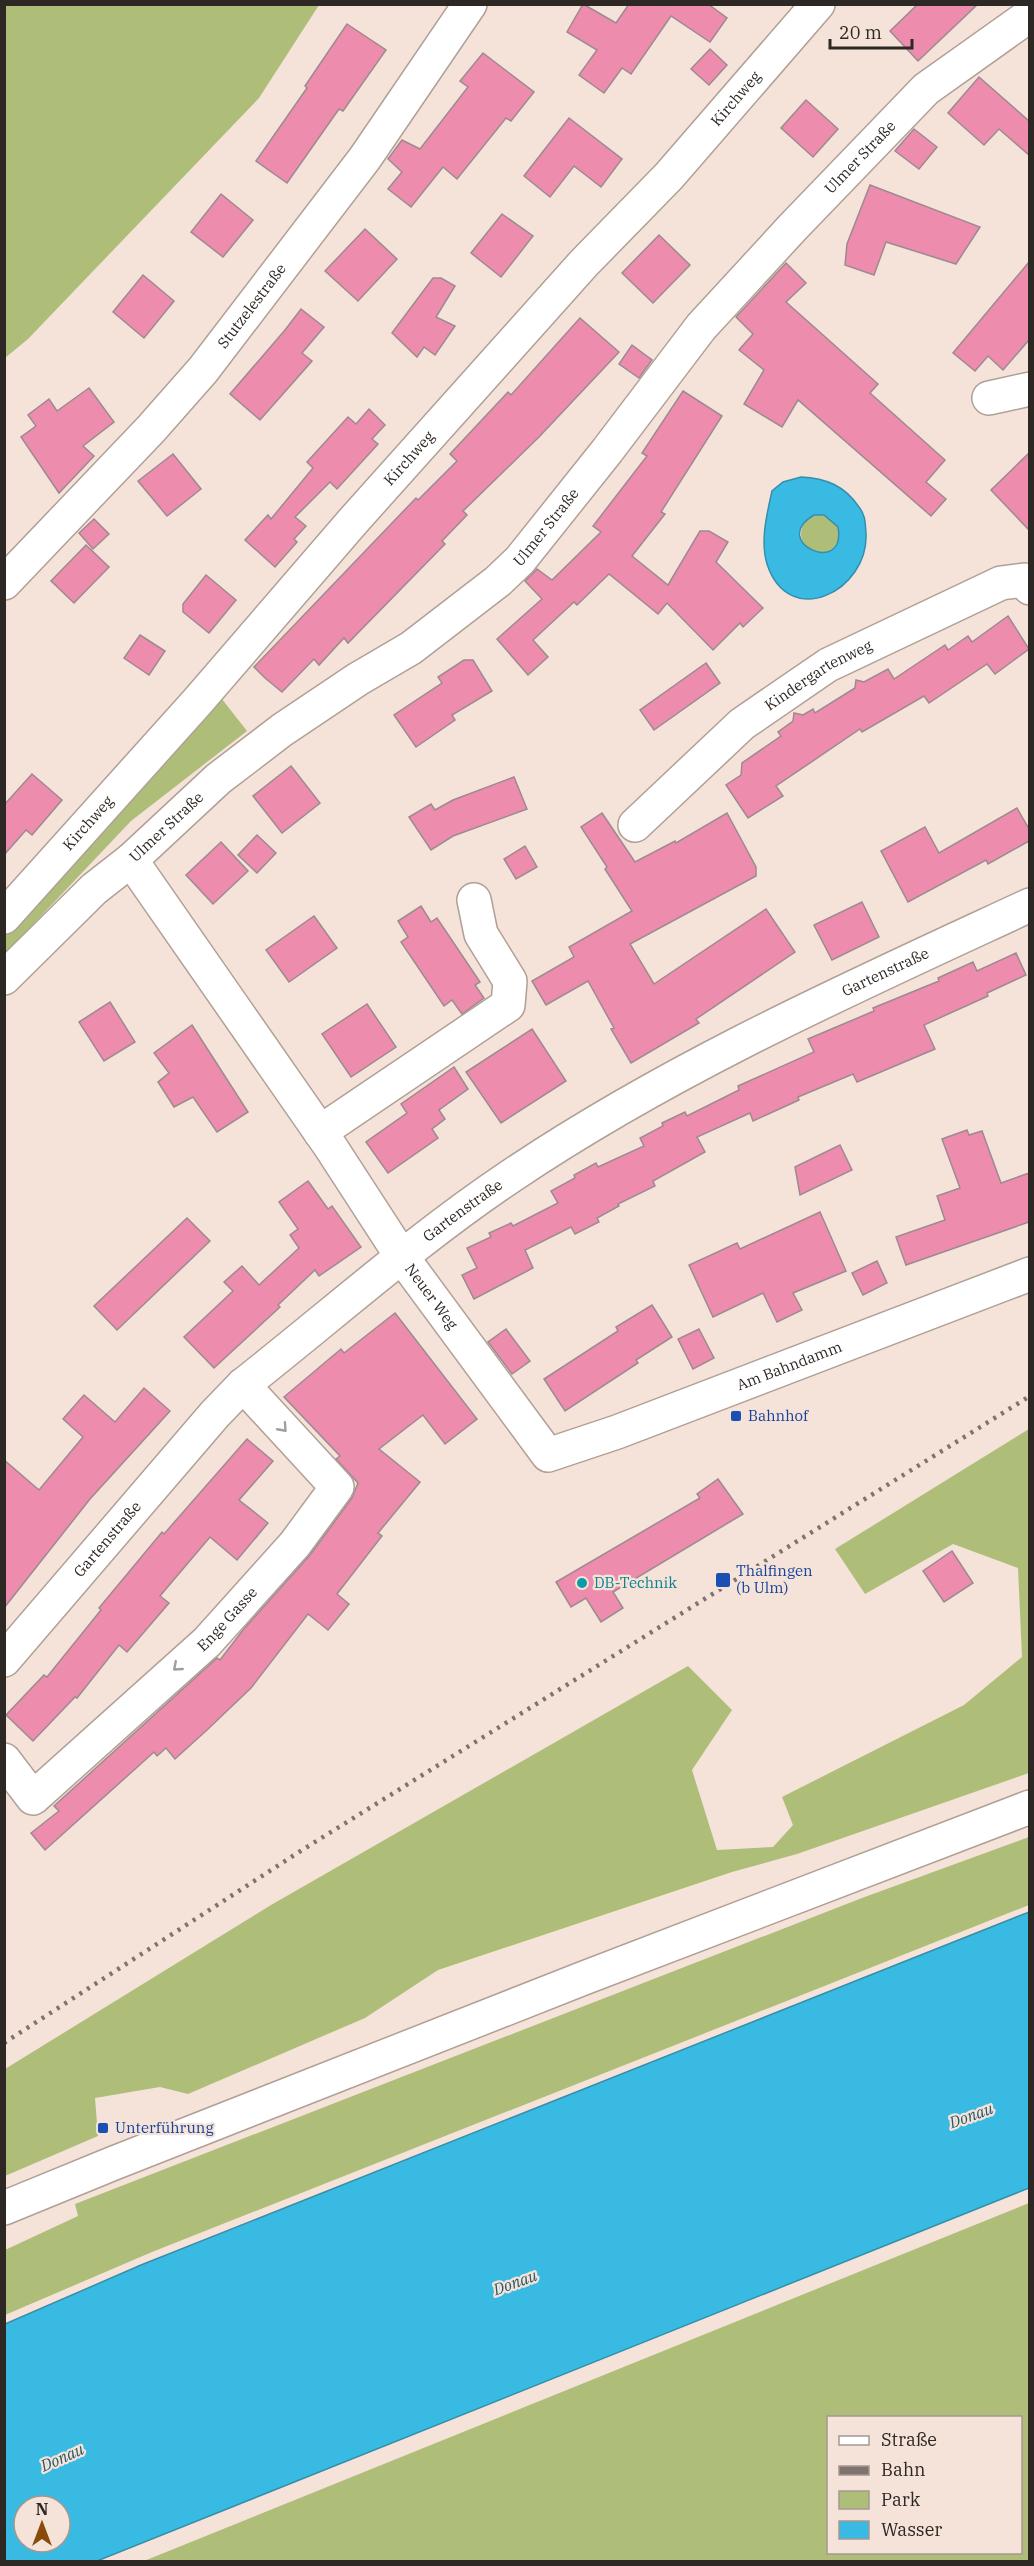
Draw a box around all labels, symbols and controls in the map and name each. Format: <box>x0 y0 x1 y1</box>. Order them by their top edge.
scale bar <box>830 12 912 50</box>
text: 20 m <box>839 21 882 44</box>
street label: Kirchweg <box>707 67 765 130</box>
street label: Ulmer Straße <box>820 116 900 198</box>
street label: Stutzelestraße <box>213 260 290 352</box>
street label: Kirchweg <box>379 427 438 489</box>
street label: Ulmer Straße <box>509 484 583 570</box>
street label: Kindergartenweg <box>761 635 875 715</box>
street label: Ulmer Straße <box>125 787 207 866</box>
street label: Kirchweg <box>58 792 117 854</box>
street label: Gartenstraße <box>839 943 932 1000</box>
street label: Gartenstraße <box>419 1175 506 1246</box>
street label: Neuer Weg <box>401 1260 462 1333</box>
street label: Am Bahndamm <box>734 1337 845 1394</box>
place label: Bahnhof <box>748 1406 809 1425</box>
marker: Bahnhof <box>729 1409 743 1423</box>
one-way arrow <box>276 1421 287 1432</box>
street label: Gartenstraße <box>69 1497 145 1581</box>
place label: Thalfingen (b Ulm) <box>736 1561 813 1597</box>
marker: Thalfingen (b Ulm) <box>714 1571 732 1589</box>
place label: DB-Technik <box>594 1573 677 1592</box>
marker: DB-Technik <box>575 1576 589 1590</box>
street label: Enge Gasse <box>193 1583 261 1655</box>
one-way arrow <box>174 1660 184 1671</box>
water label: Donau <box>945 2098 996 2132</box>
place label: Unterführung <box>115 2118 214 2137</box>
marker: Unterführung <box>96 2121 110 2135</box>
water label: Donau <box>489 2265 540 2299</box>
legend <box>827 2416 1022 2554</box>
text: Straße <box>881 2428 937 2451</box>
water label: Donau <box>36 2439 87 2476</box>
text: Bahn <box>881 2458 926 2481</box>
text: Park <box>881 2488 921 2511</box>
north arrow <box>12 2494 72 2554</box>
text: N <box>36 2499 48 2519</box>
text: Wasser <box>881 2518 942 2541</box>

